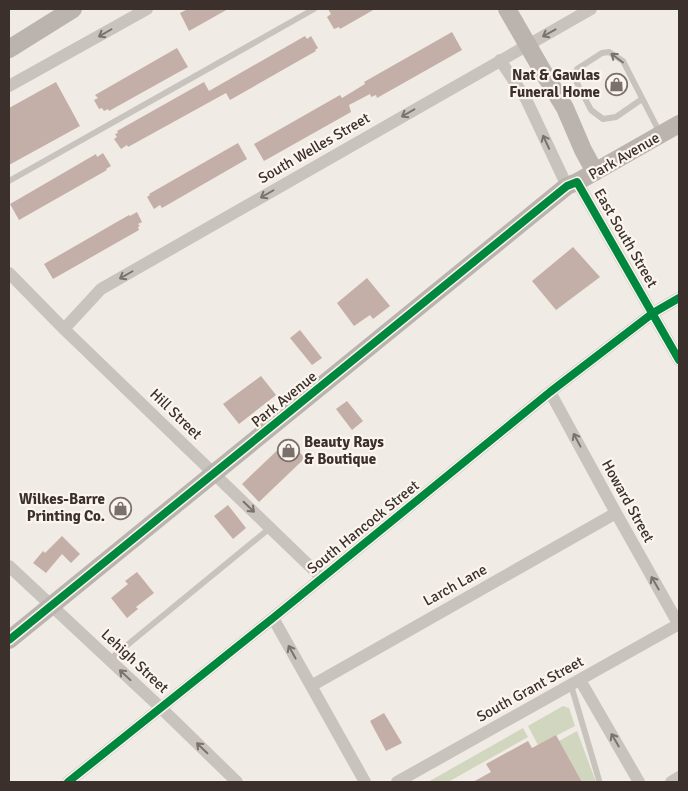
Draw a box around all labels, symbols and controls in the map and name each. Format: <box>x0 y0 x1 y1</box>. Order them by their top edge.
one-way arrow <box>542 28 557 38</box>
one-way arrow <box>98 29 113 38</box>
one-way arrow <box>610 53 624 63</box>
place label: Nat & Gawlas Funeral Home <box>509 66 600 101</box>
shop icon: Nat & Gawlas Funeral Home <box>604 72 628 96</box>
street label: South Welles Street <box>255 109 373 187</box>
one-way arrow <box>401 109 416 119</box>
street label: Park Avenue <box>585 128 663 184</box>
one-way arrow <box>541 134 551 149</box>
street label: East South Street <box>590 185 662 291</box>
one-way arrow <box>260 190 275 200</box>
one-way arrow <box>120 271 134 281</box>
street label: Park Avenue <box>248 367 320 431</box>
street label: Hill Street <box>146 385 206 443</box>
place label: Beauty Rays & Boutique <box>304 433 384 468</box>
one-way arrow <box>571 434 581 448</box>
shop icon: Beauty Rays & Boutique <box>276 439 300 463</box>
street label: Howard Street <box>598 456 658 546</box>
street label: South Hancock Street <box>303 476 423 578</box>
place label: Wilkes-Barre Printing Co. <box>19 490 105 525</box>
shop icon: Wilkes-Barre Printing Co. <box>109 496 133 520</box>
one-way arrow <box>243 501 255 514</box>
street label: Larch Lane <box>420 560 490 610</box>
one-way arrow <box>650 576 660 590</box>
street label: Lehigh Street <box>98 625 172 697</box>
one-way arrow <box>286 645 296 660</box>
street label: South Grant Street <box>473 652 587 726</box>
one-way arrow <box>119 669 132 681</box>
one-way arrow <box>610 733 620 748</box>
one-way arrow <box>196 742 208 754</box>

